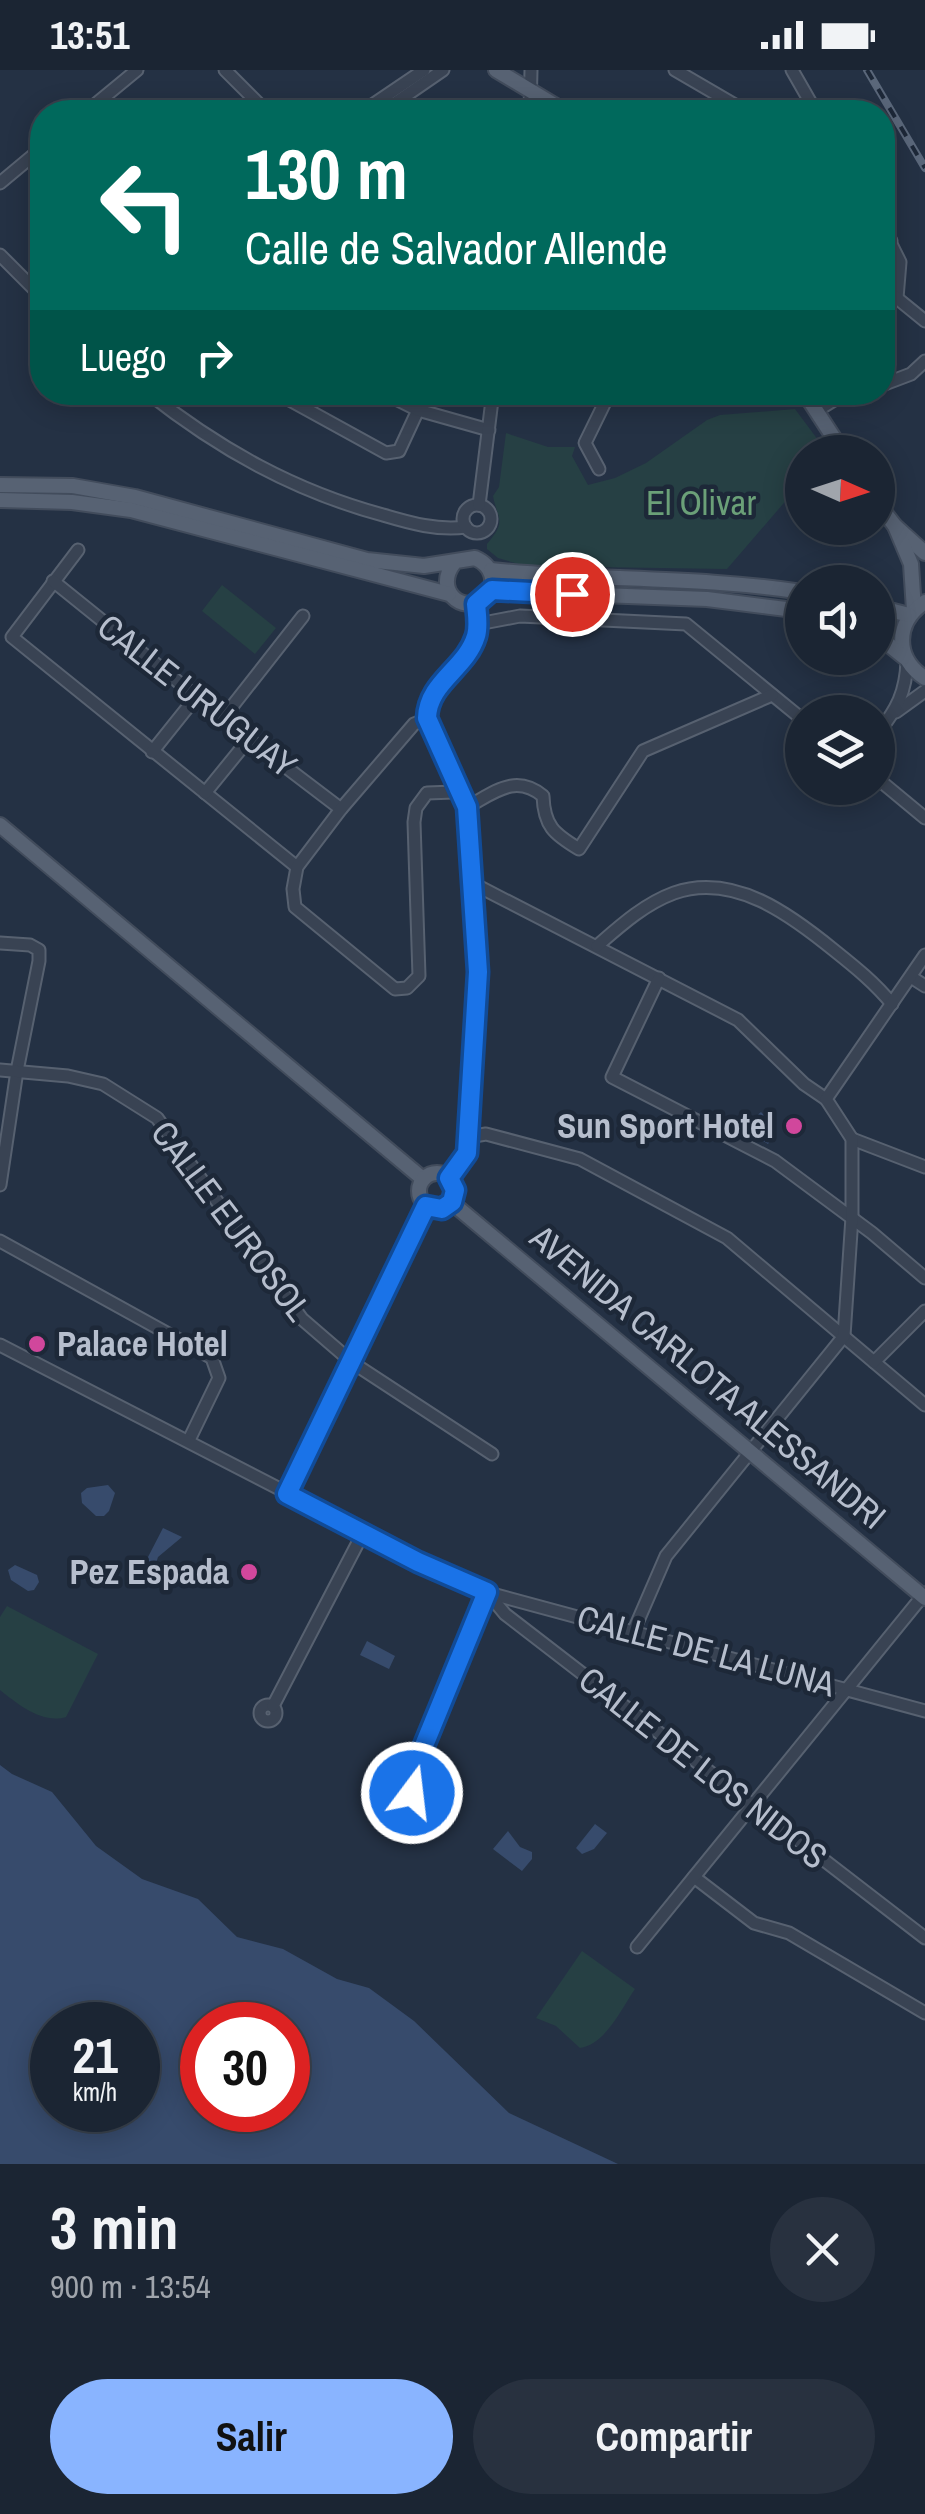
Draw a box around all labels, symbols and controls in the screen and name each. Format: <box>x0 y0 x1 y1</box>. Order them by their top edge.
text: 13:51 <box>50 10 130 61</box>
text: 130 m <box>245 127 408 221</box>
icon: left <box>80 140 210 270</box>
text: Calle de Salvador Allende <box>245 217 668 278</box>
icon: right <box>187 330 242 385</box>
text: Luego <box>80 332 167 383</box>
north arrow <box>785 435 895 545</box>
map controls <box>785 435 895 805</box>
park label: El Olivar <box>646 479 756 526</box>
pin <box>530 552 615 637</box>
button: sound <box>785 565 895 675</box>
icon: arrive <box>545 567 600 622</box>
street label: CALLE URUGUAY <box>88 603 306 788</box>
button: layers <box>785 695 895 805</box>
place label: Sun Sport Hotel <box>557 1102 774 1149</box>
street label: CALLE EUROSOL <box>141 1111 322 1330</box>
marker: Sun Sport Hotel <box>783 1115 805 1137</box>
street label: AVENIDA CARLOTA ALESSANDRI <box>520 1213 896 1539</box>
place label: Palace Hotel <box>57 1320 228 1367</box>
marker: Palace Hotel <box>26 1333 48 1355</box>
place label: Pez Espada <box>69 1548 229 1595</box>
marker: Pez Espada <box>238 1561 260 1583</box>
street label: CALLE DE LA LUNA <box>572 1594 841 1708</box>
street label: CALLE DE LOS NIDOS <box>569 1656 837 1879</box>
position arrow <box>360 1741 464 1845</box>
speed limit sign: 30 <box>180 2002 310 2132</box>
text: 21 <box>72 2021 118 2089</box>
text: km/h <box>73 2075 117 2109</box>
text: 3 min <box>50 2187 179 2268</box>
button: close <box>770 2197 875 2302</box>
text: 900 m · 13:54 <box>50 2265 210 2308</box>
button: Salir <box>50 2379 453 2494</box>
button: Compartir <box>473 2379 875 2494</box>

